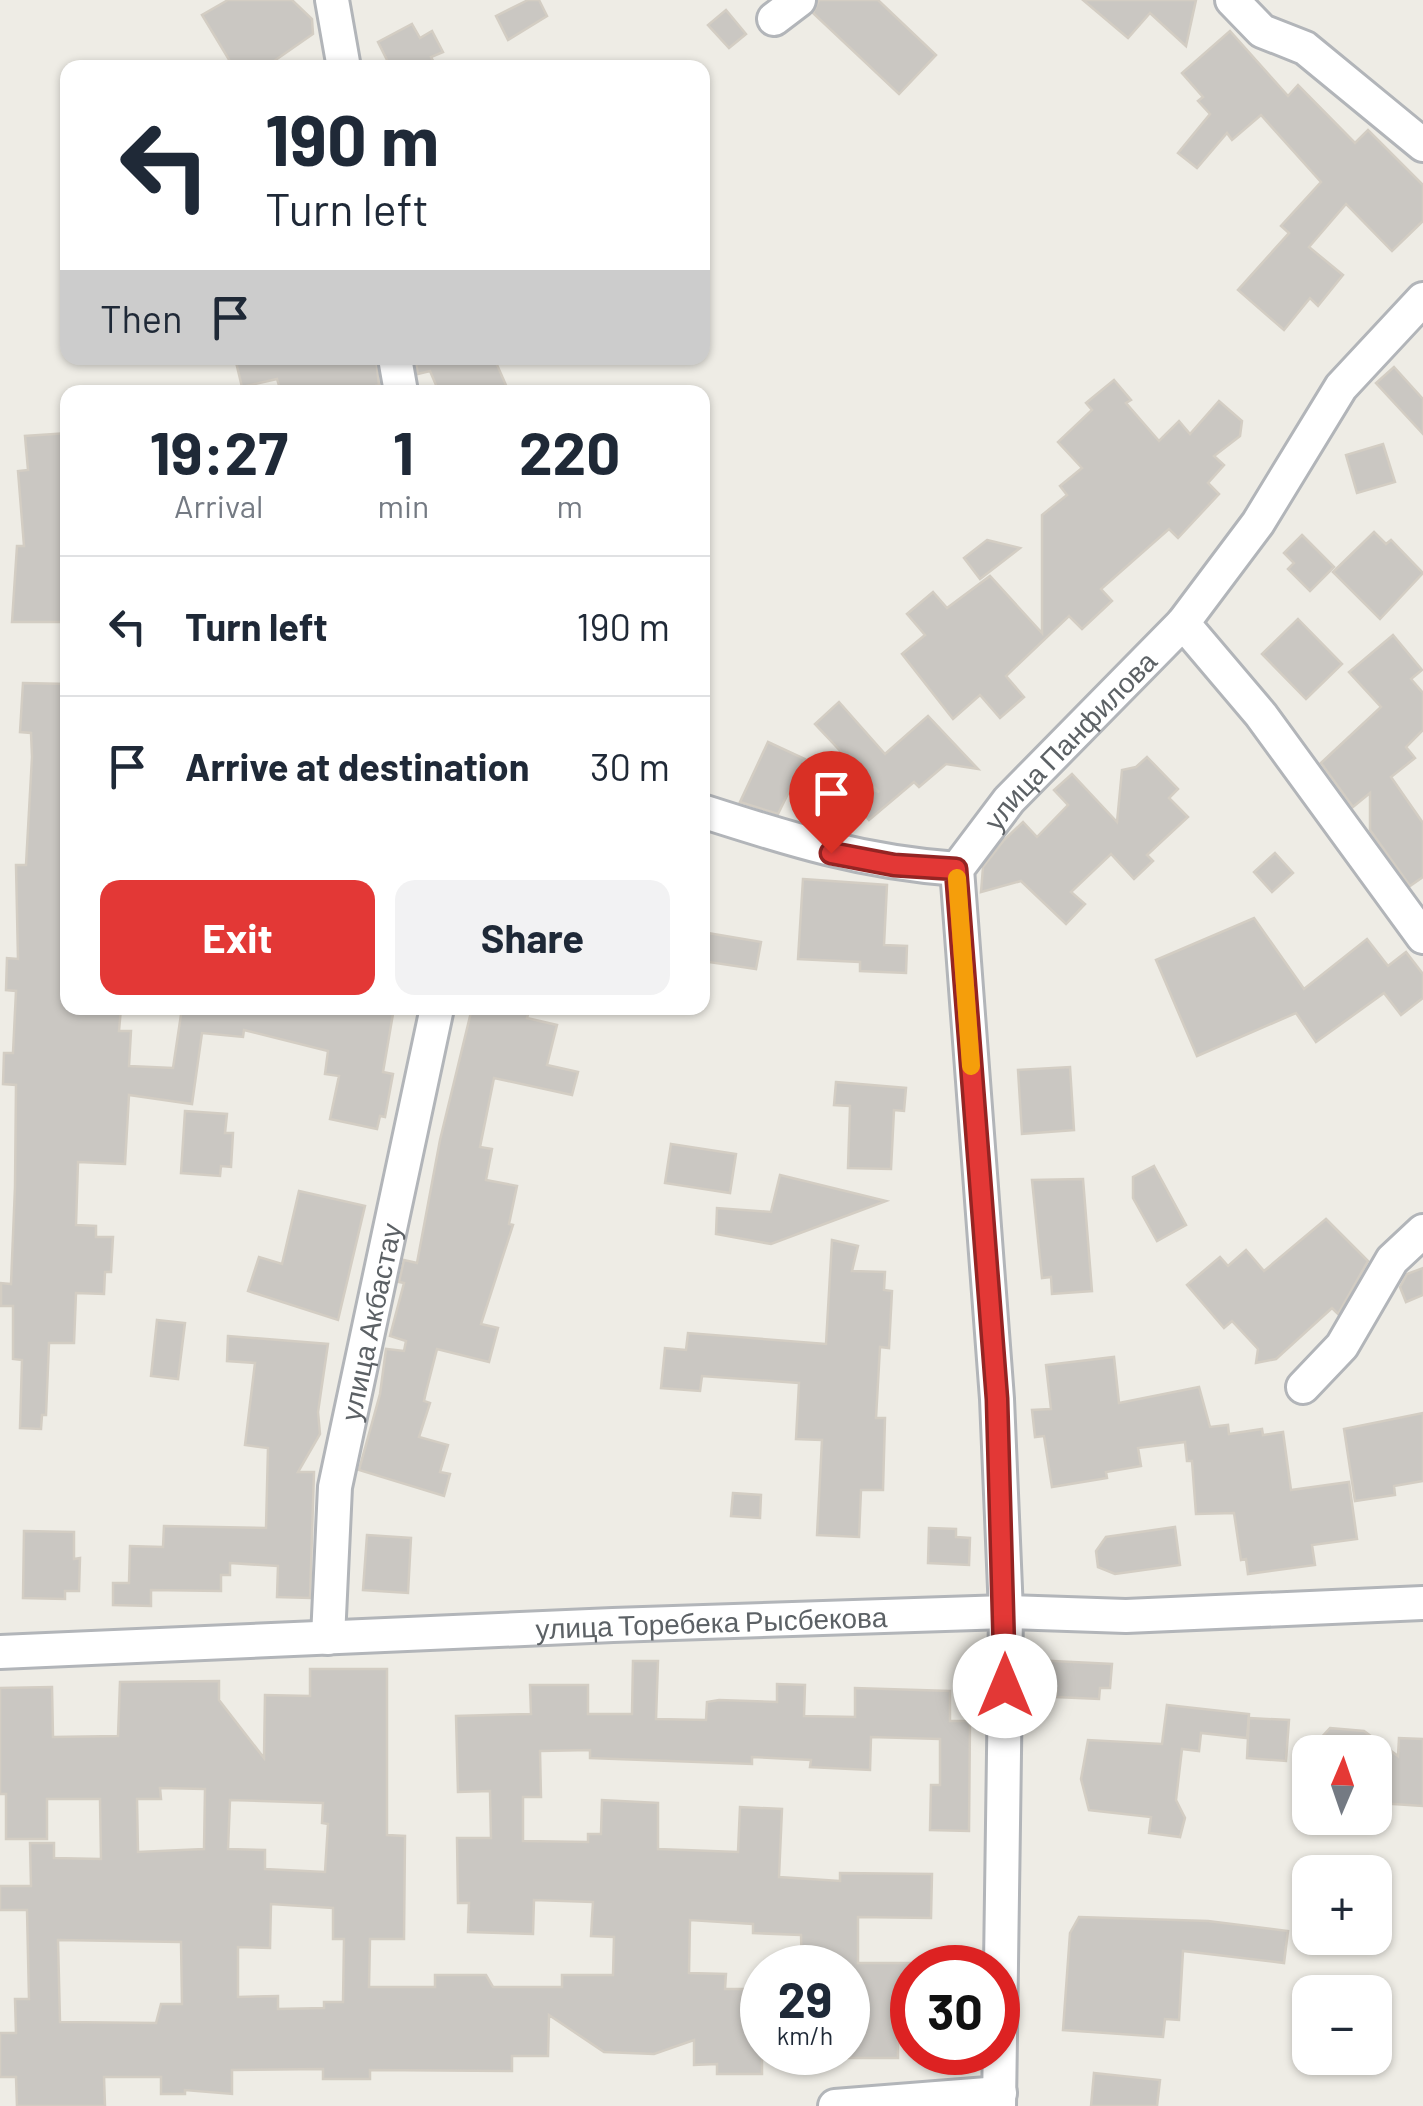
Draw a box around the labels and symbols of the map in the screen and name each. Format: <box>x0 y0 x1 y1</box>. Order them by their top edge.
street label: улица Панфилова <box>976 644 1163 836</box>
pin <box>789 751 874 854</box>
street label: улица Акбастау <box>333 1220 408 1424</box>
street label: улица Торебека Рысбекова <box>535 1599 888 1645</box>
position arrow <box>953 1634 1057 1738</box>
north arrow <box>1292 1735 1392 1835</box>
speed limit sign: 30 <box>890 1945 1020 2075</box>

